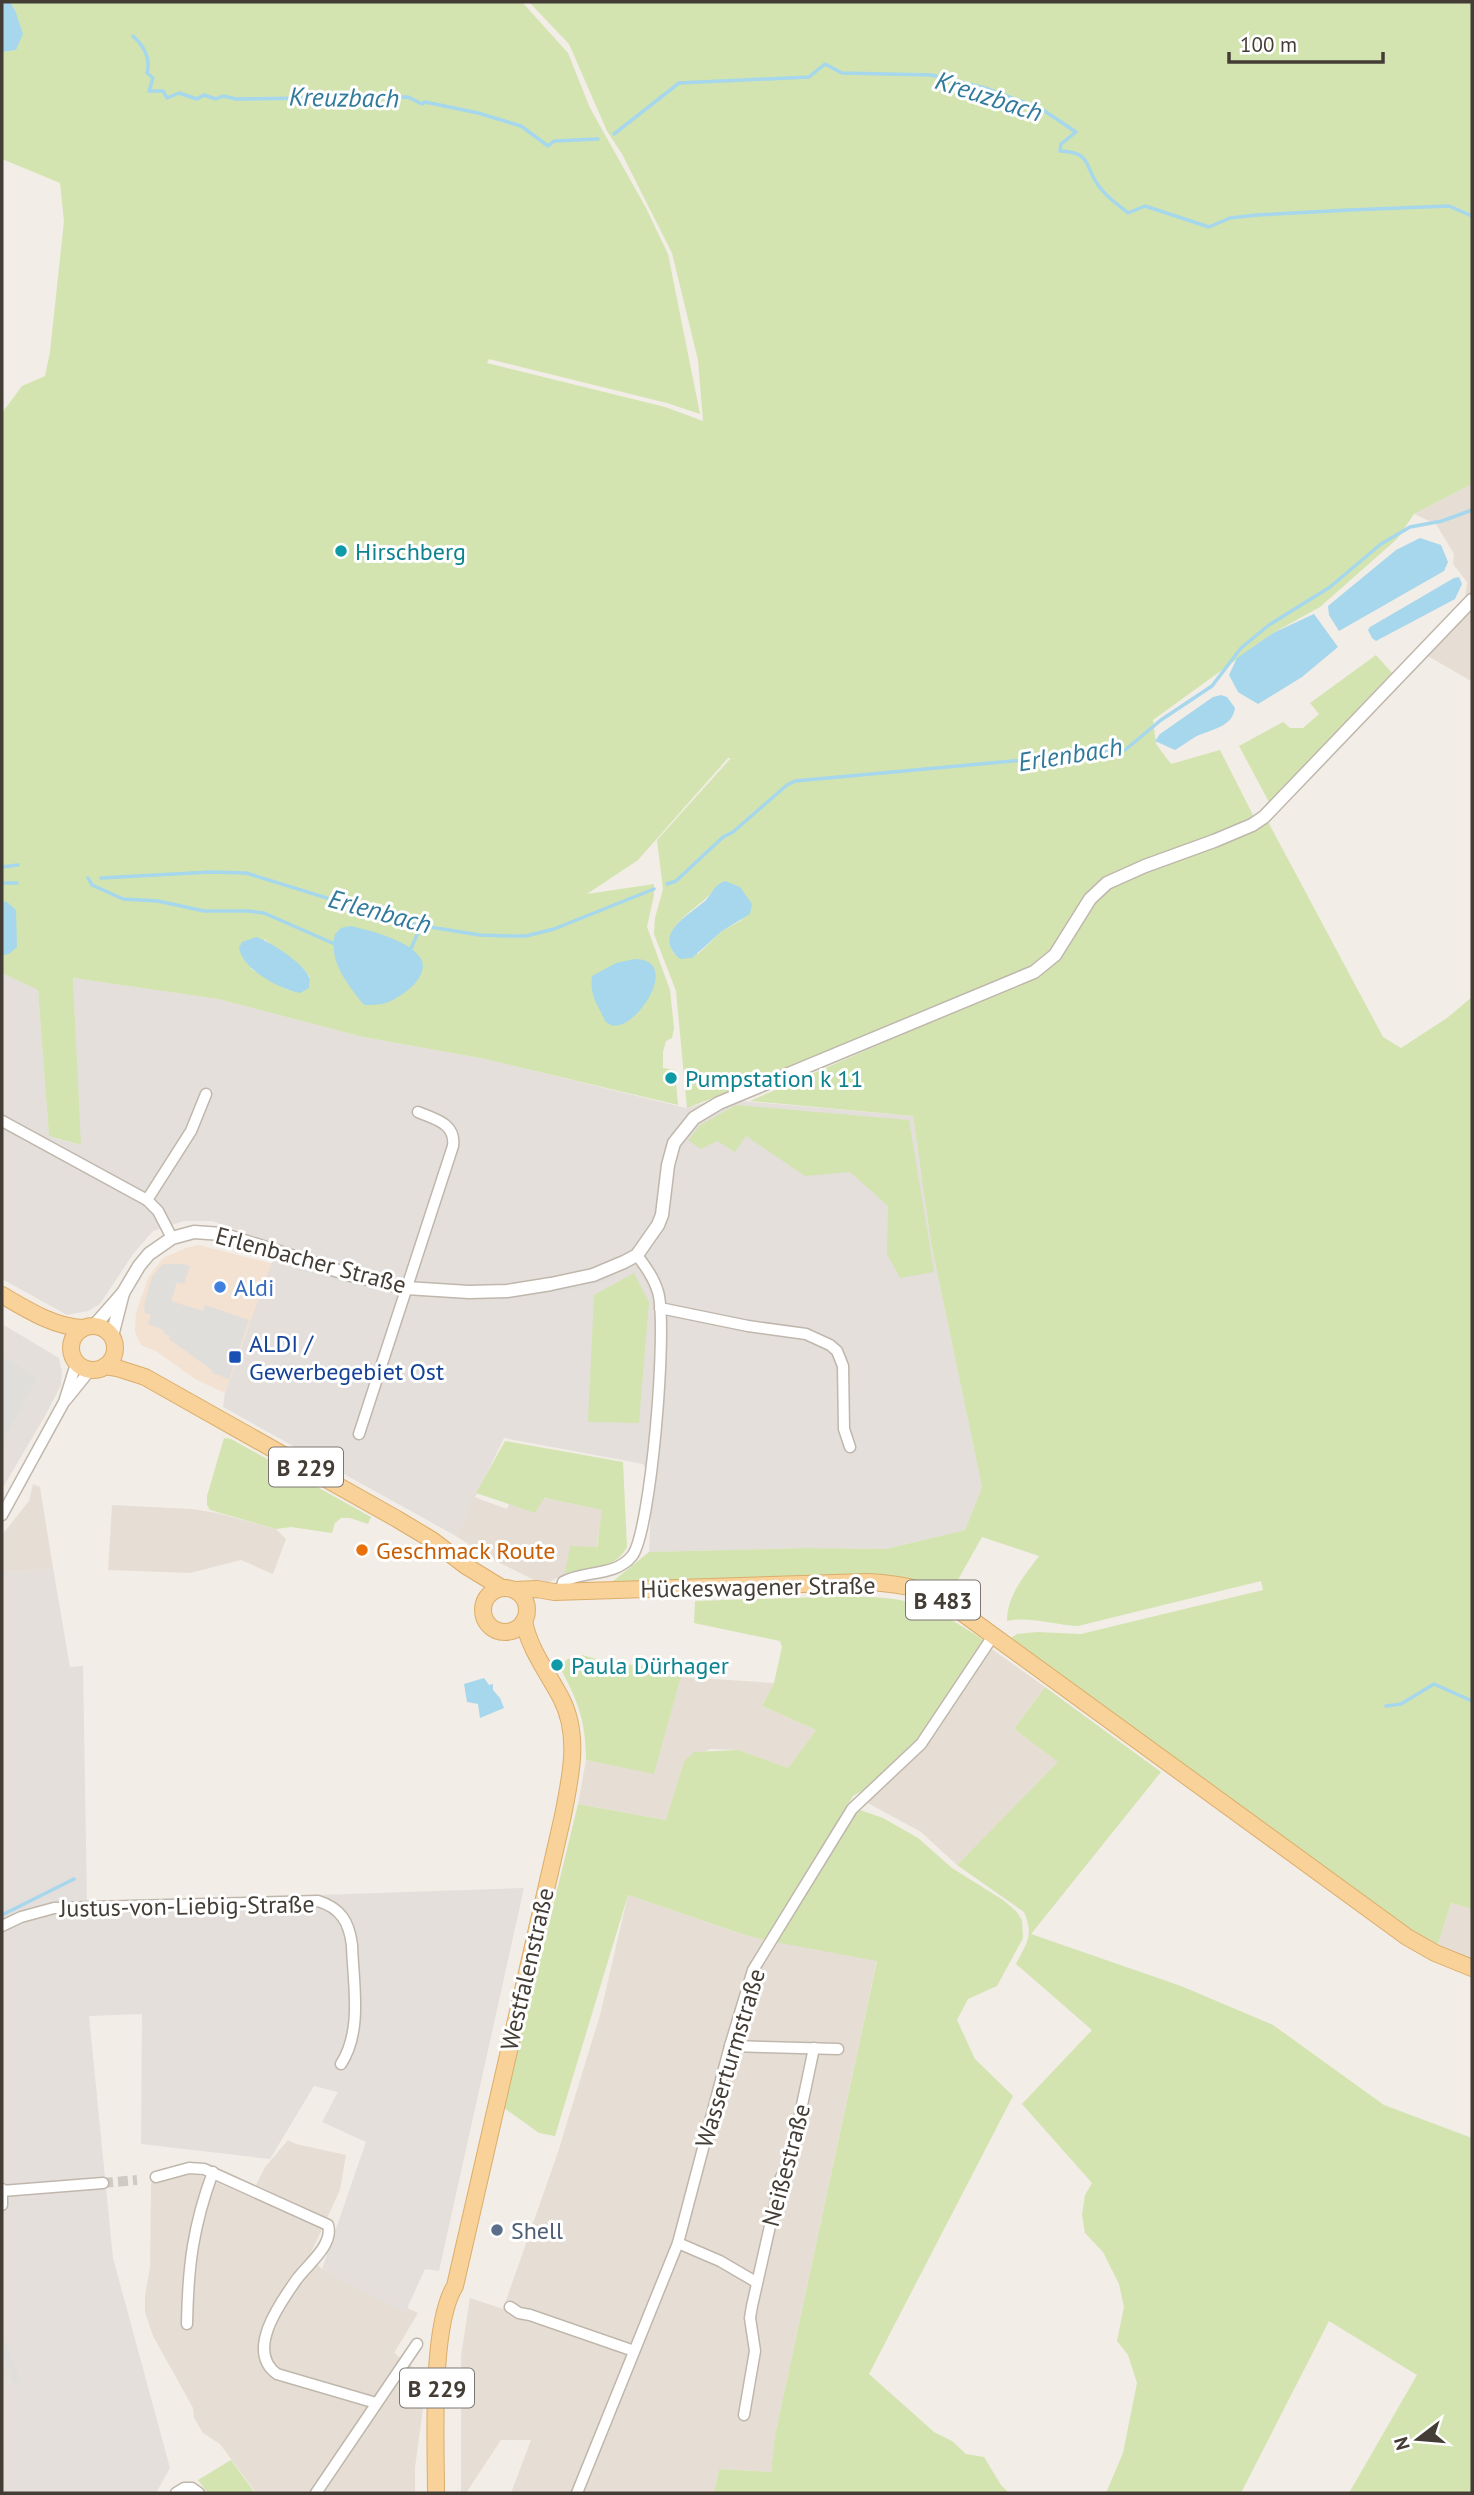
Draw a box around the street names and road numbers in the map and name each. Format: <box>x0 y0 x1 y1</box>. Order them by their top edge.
street label: Erlenbacher Straße <box>212 1220 410 1300</box>
road number: B 229 <box>269 1448 343 1486</box>
street label: Hückeswagener Straße <box>640 1569 876 1605</box>
road number: B 483 <box>906 1581 980 1620</box>
street label: Westfalenstraße <box>493 1885 561 2053</box>
street label: Justus-von-Liebig-Straße <box>58 1888 315 1924</box>
street label: Wasserturmstraße <box>688 1965 772 2151</box>
street label: Neißestraße <box>755 2100 817 2230</box>
road number: B 229 <box>400 2368 474 2408</box>

